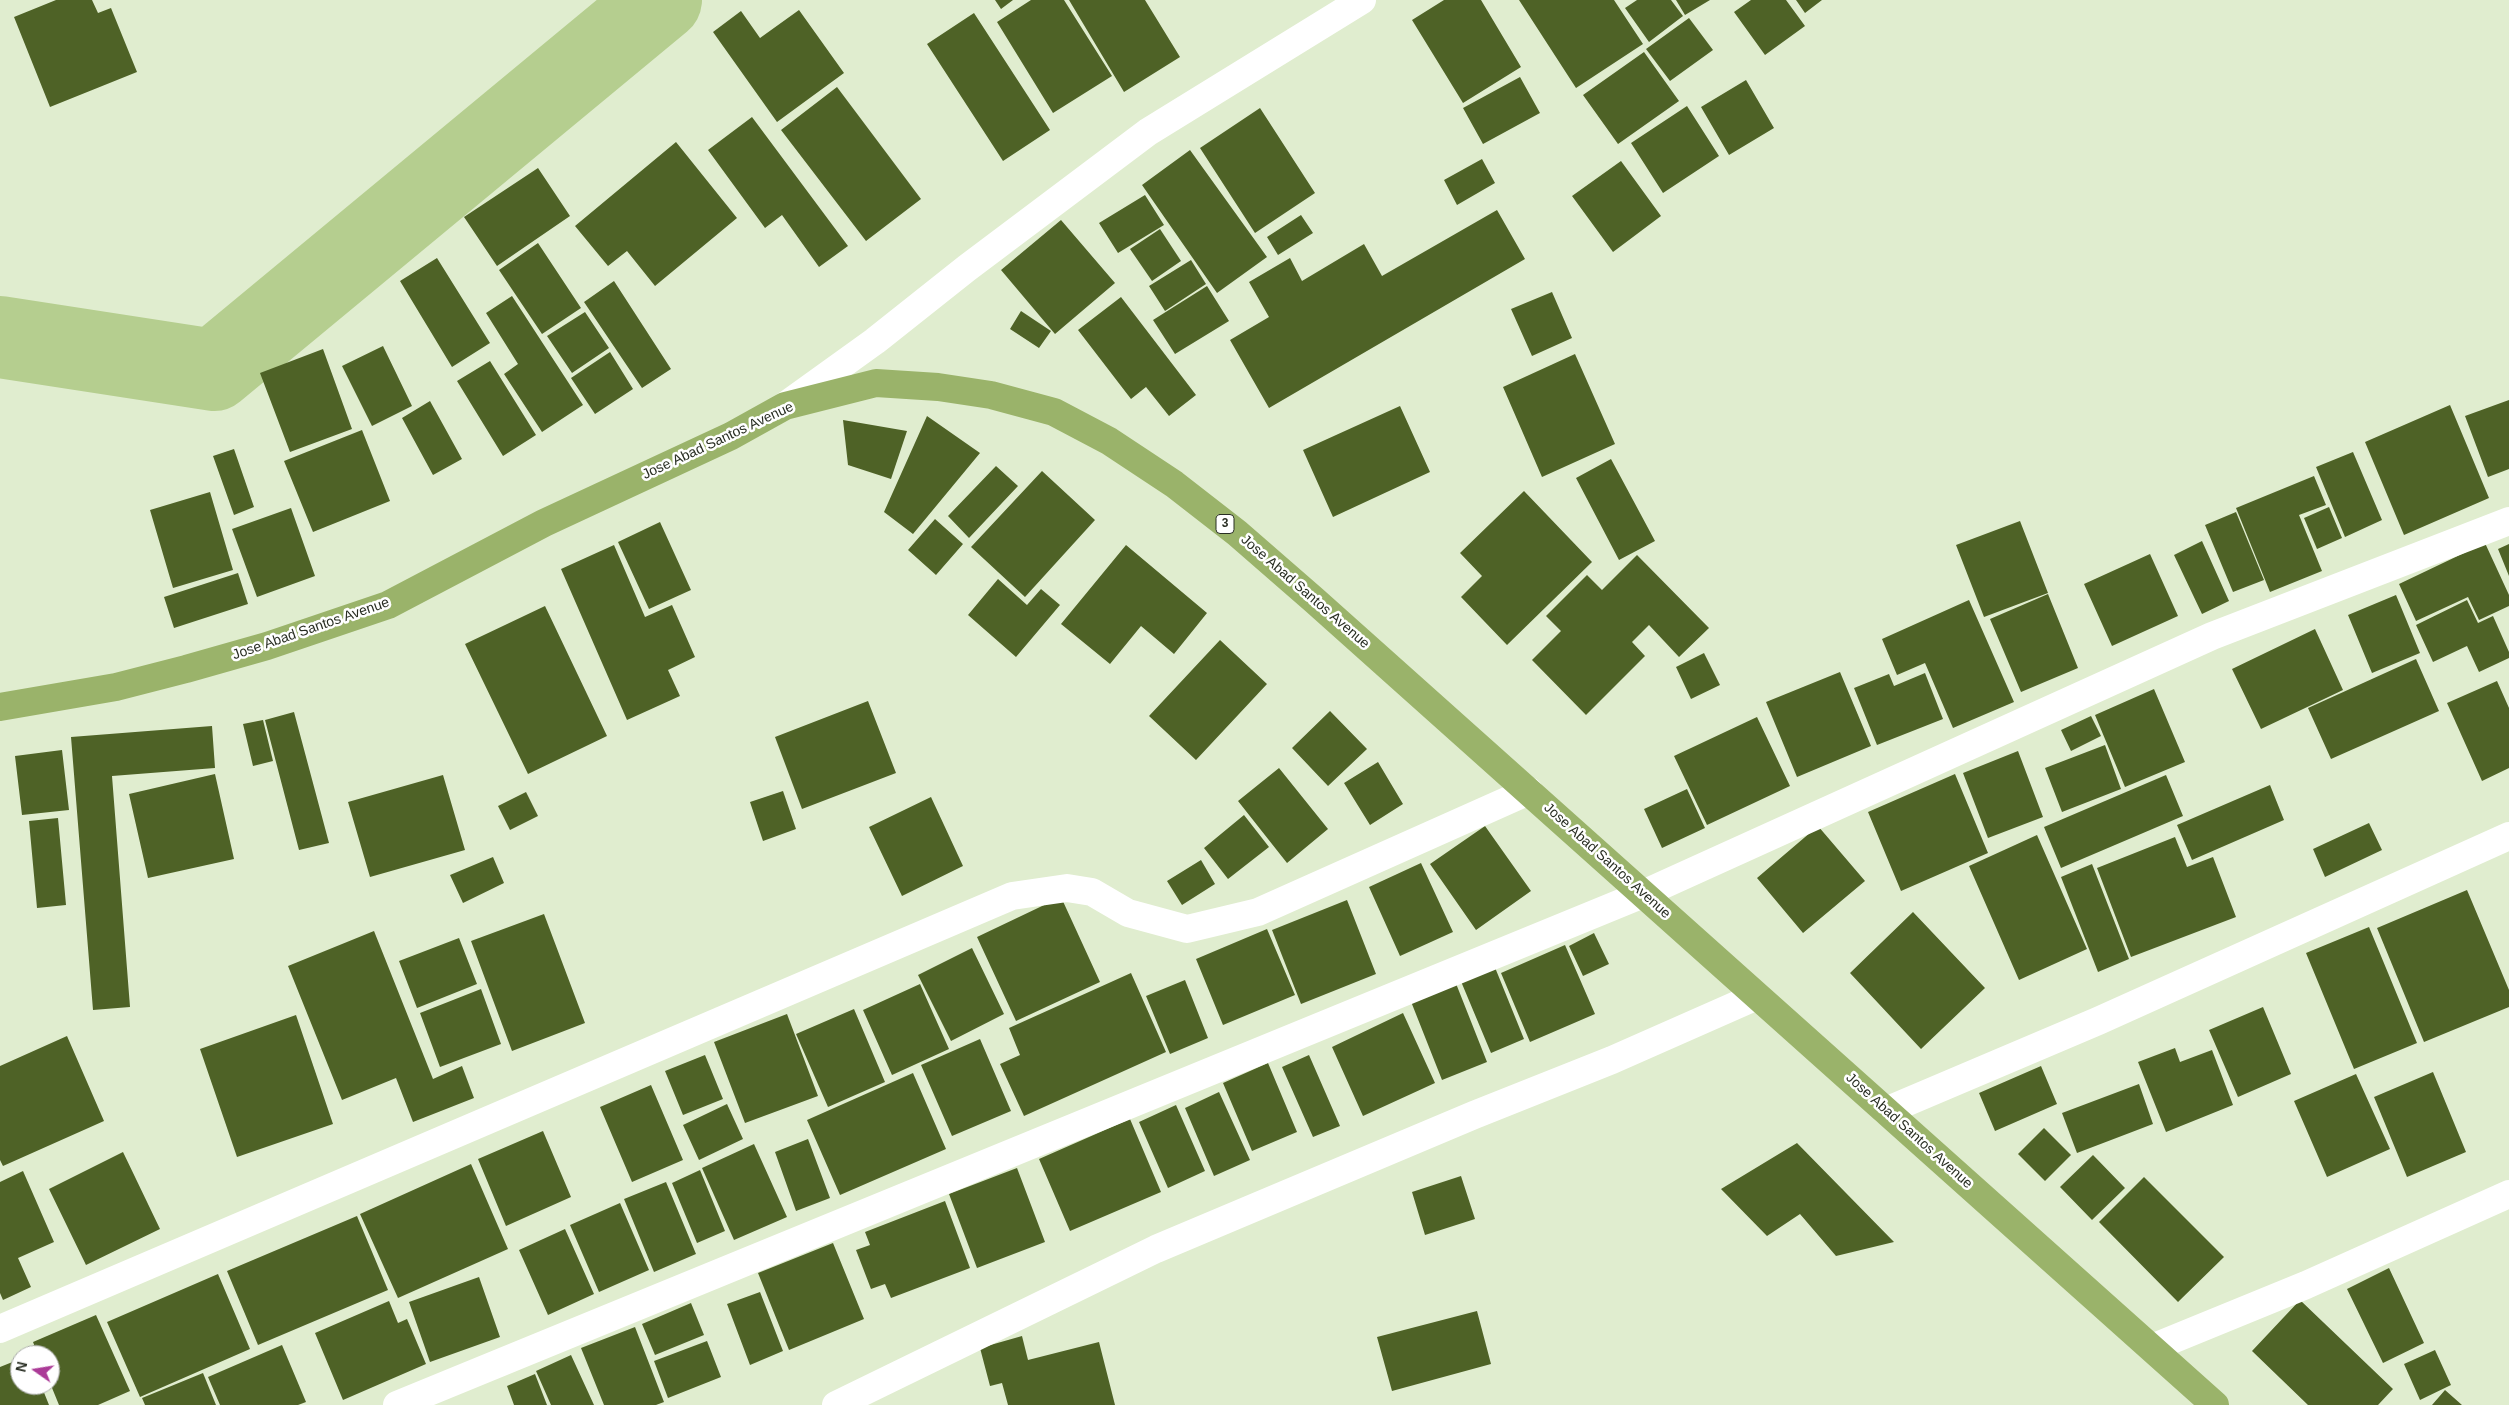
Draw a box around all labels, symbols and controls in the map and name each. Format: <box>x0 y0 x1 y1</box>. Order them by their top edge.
street label: Jose Abad Santos Avenue <box>640 399 796 483</box>
road number: 3 <box>1216 514 1234 534</box>
street label: Jose Abad Santos Avenue <box>1237 532 1373 652</box>
street label: Jose Abad Santos Avenue <box>230 594 392 664</box>
street label: Jose Abad Santos Avenue <box>1540 800 1674 922</box>
street label: Jose Abad Santos Avenue <box>1842 1070 1976 1192</box>
north arrow <box>10 1345 60 1395</box>
text: N <box>12 1360 30 1374</box>

